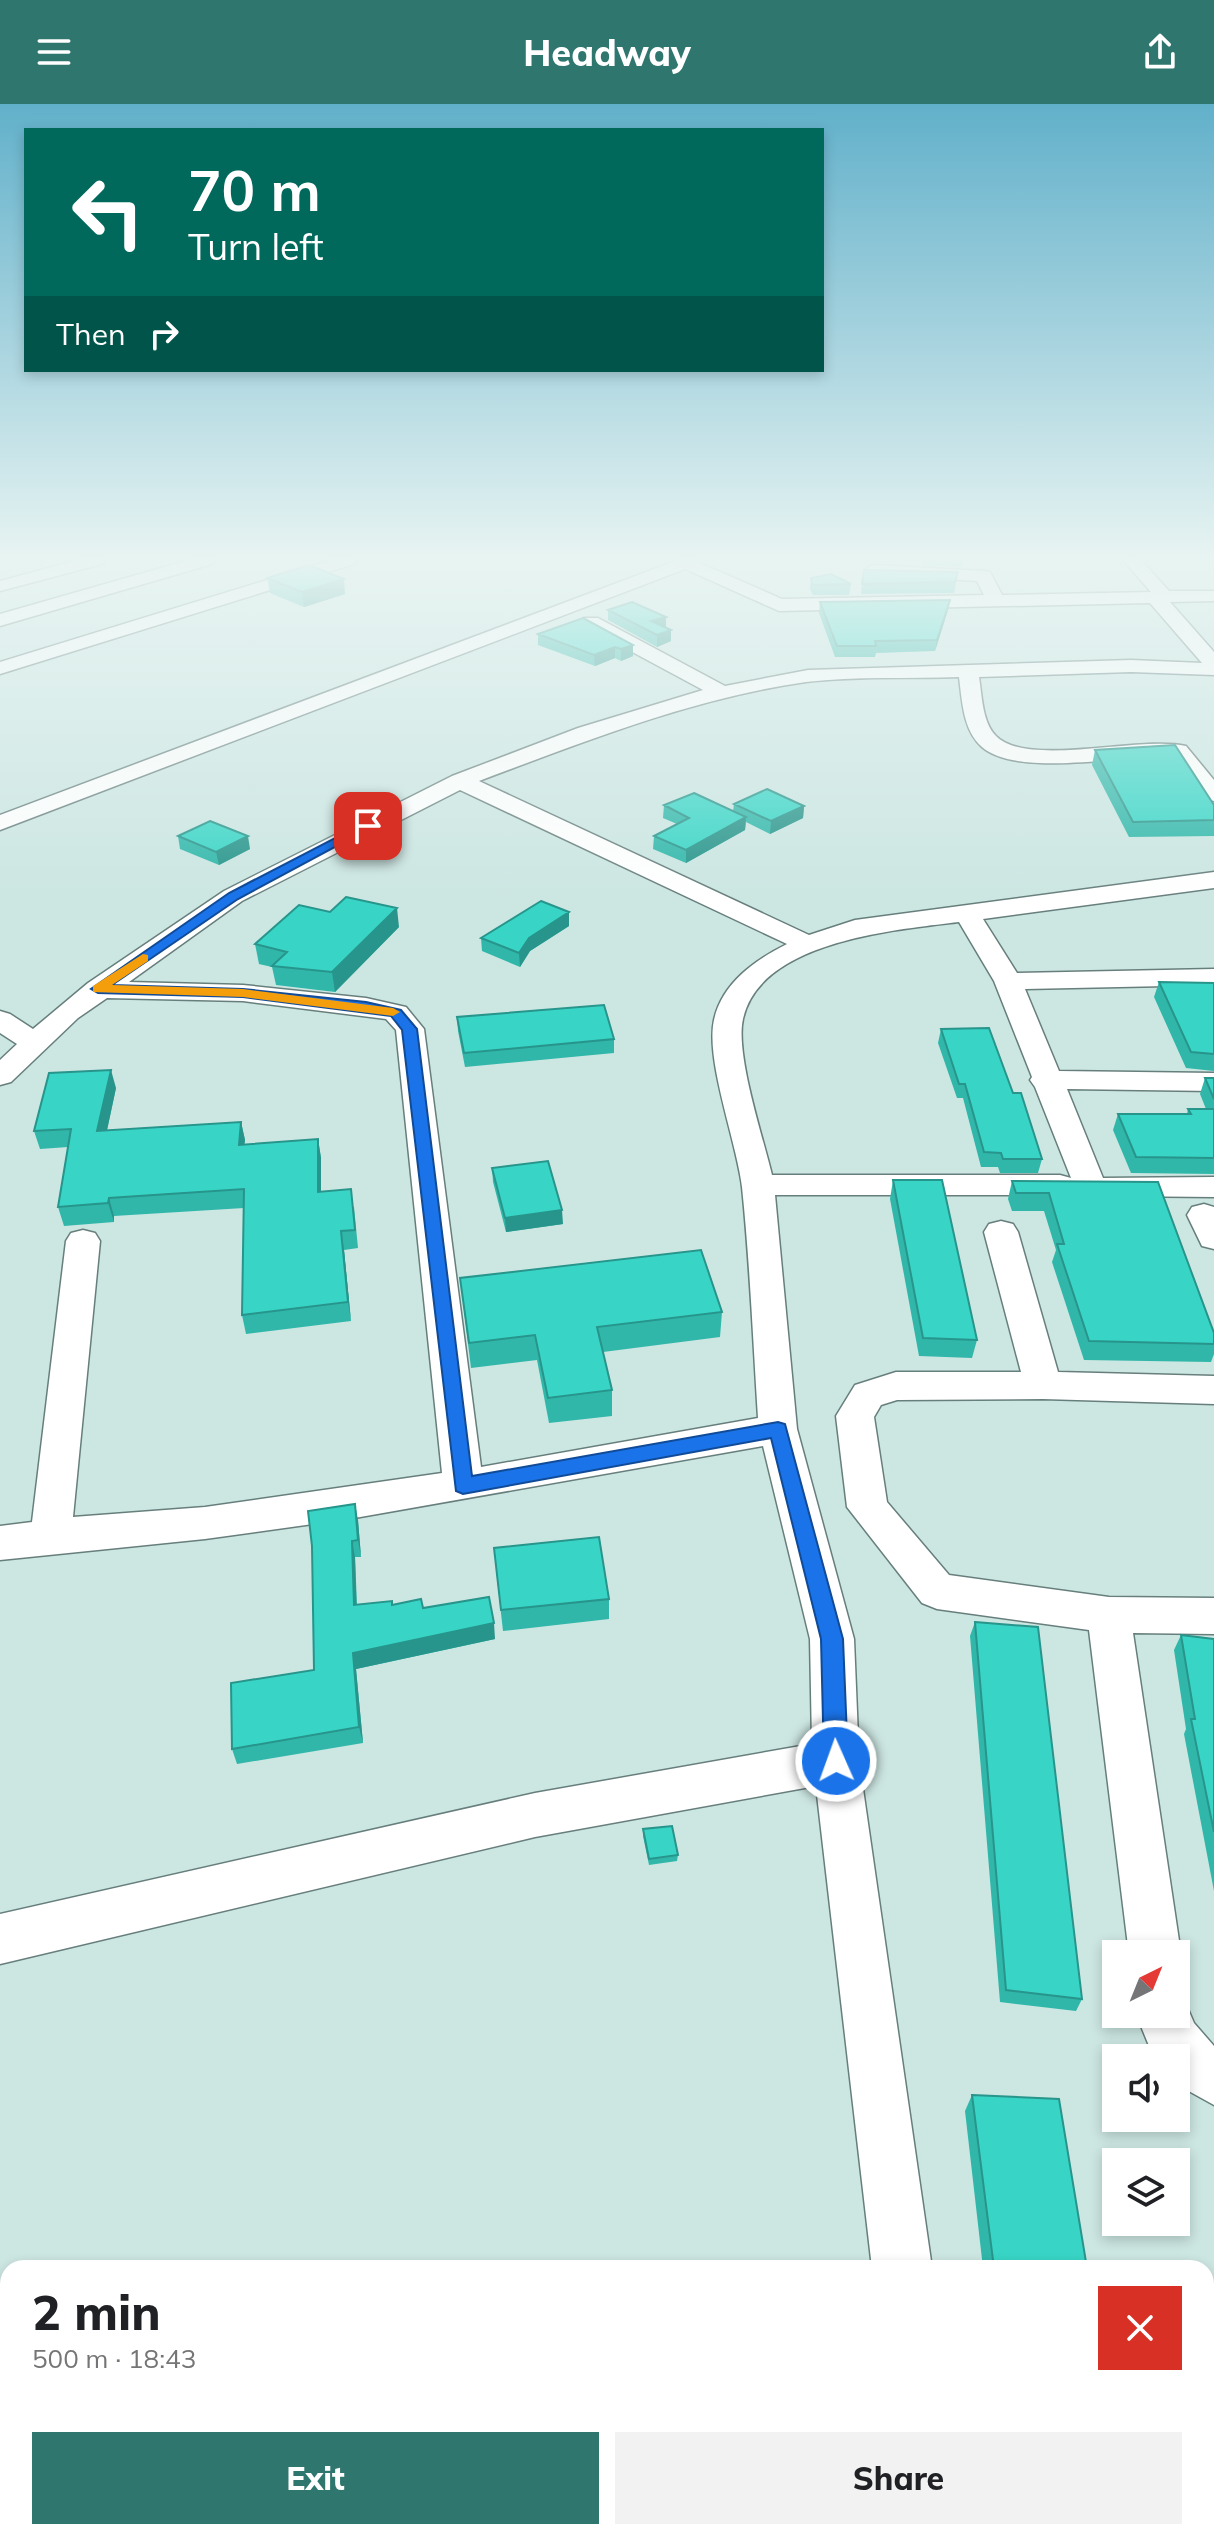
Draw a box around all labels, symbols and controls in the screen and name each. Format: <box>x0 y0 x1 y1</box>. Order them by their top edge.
icon: menu <box>32 30 76 74</box>
text: Headway <box>523 30 691 75</box>
icon: share <box>1138 30 1182 74</box>
text: 70 m <box>188 155 321 225</box>
icon: left <box>56 160 160 264</box>
text: Turn left <box>188 224 324 269</box>
icon: right <box>142 312 186 356</box>
text: Then <box>56 315 126 353</box>
pin <box>334 792 402 860</box>
icon: arrive <box>346 804 390 848</box>
position arrow <box>794 1719 878 1803</box>
north arrow <box>1102 1940 1190 2028</box>
map controls <box>1102 1940 1190 2236</box>
button: sound <box>1102 2044 1190 2132</box>
button: layers <box>1102 2148 1190 2236</box>
text: 2 min <box>32 2282 161 2342</box>
button: close <box>1098 2286 1182 2370</box>
text: 500 m · 18:43 <box>32 2342 196 2375</box>
button: Exit <box>32 2432 599 2524</box>
button: Share <box>615 2432 1182 2524</box>

